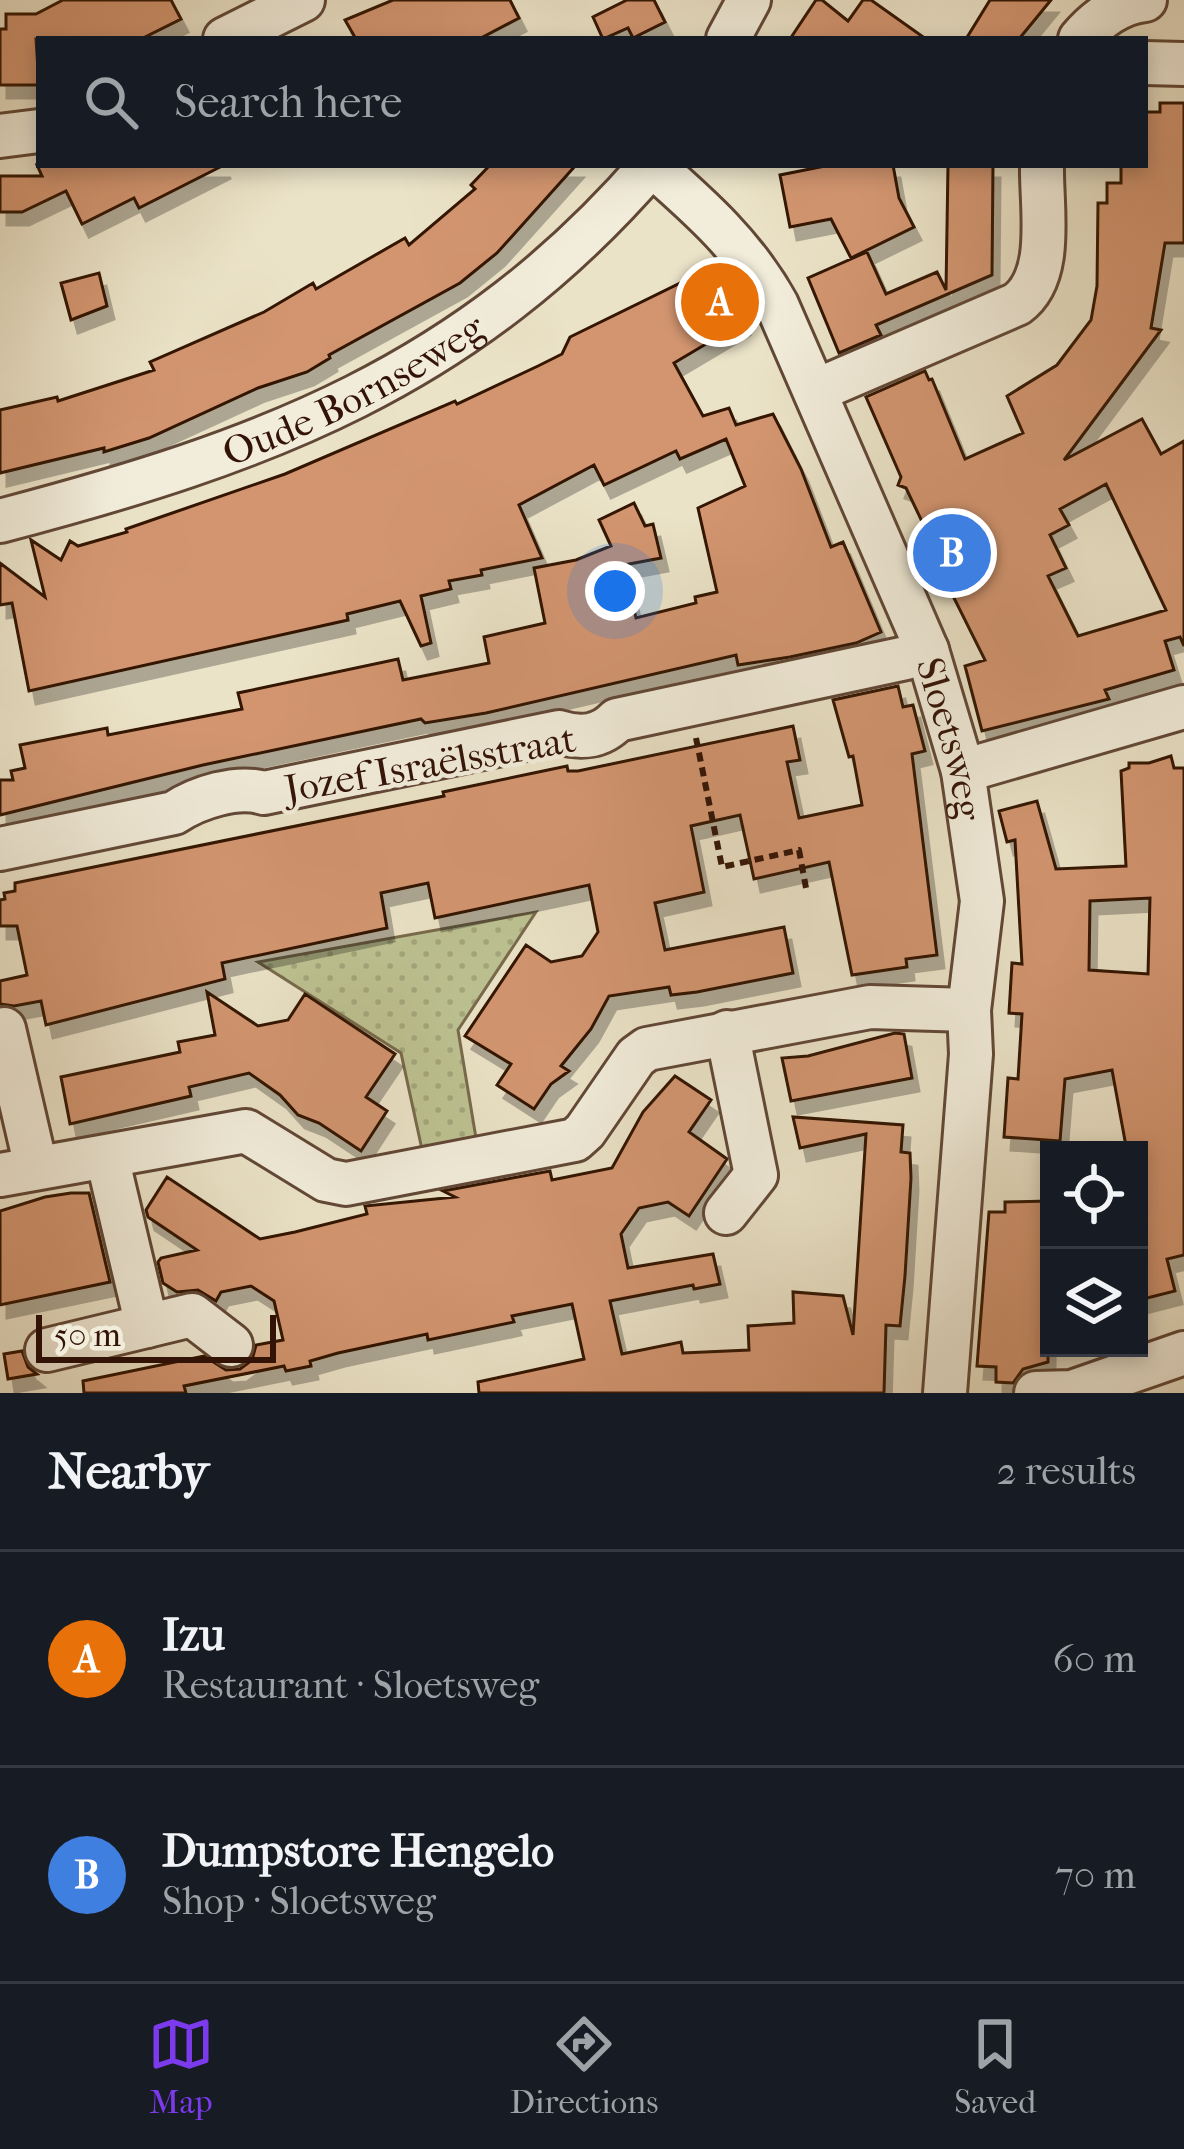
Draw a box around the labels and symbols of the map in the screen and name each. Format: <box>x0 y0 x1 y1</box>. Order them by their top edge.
pin: A <box>681 257 759 347</box>
street label: Oude Bornseweg <box>216 304 494 476</box>
pin: B <box>913 508 991 598</box>
your location <box>585 561 645 621</box>
street label: Sloetsweg <box>907 652 992 824</box>
street label: Jozef Israëlsstraat <box>278 716 579 813</box>
scale bar <box>36 1309 276 1362</box>

